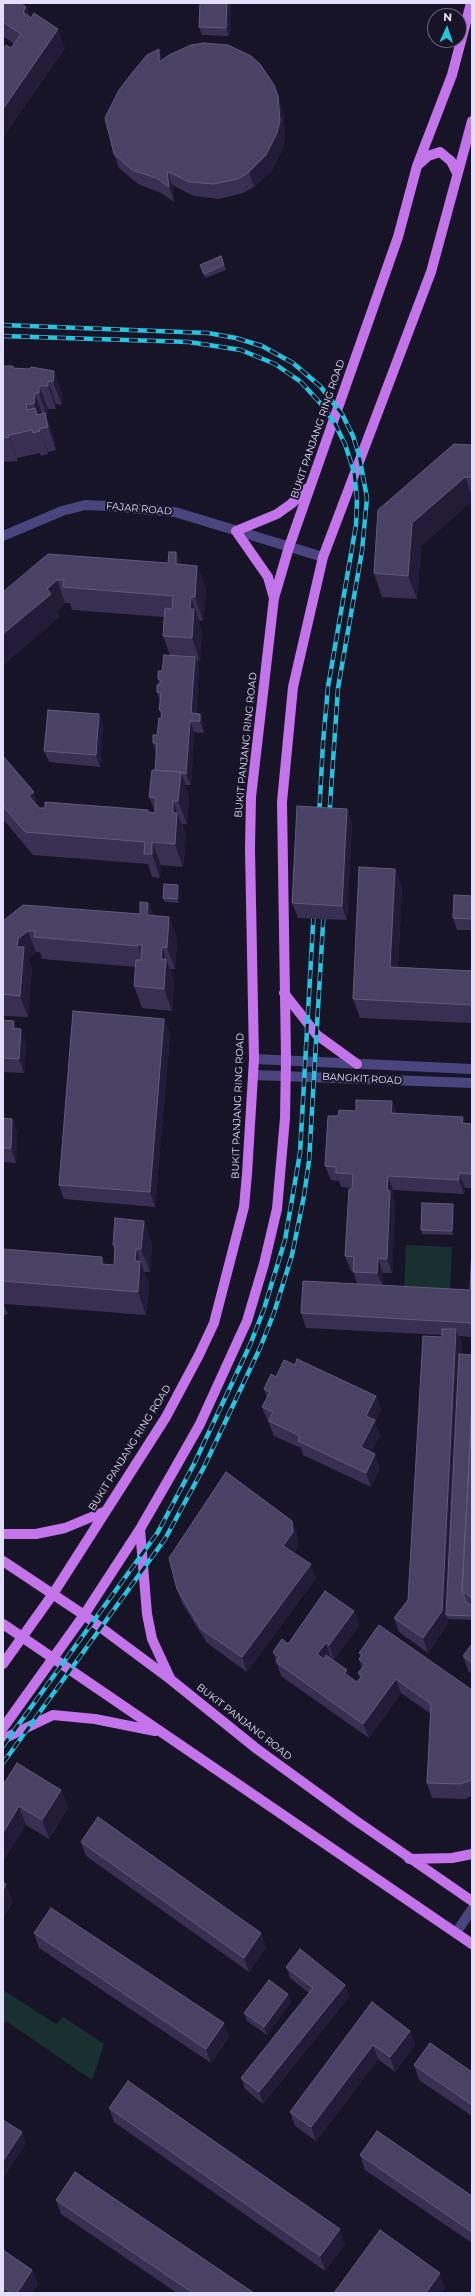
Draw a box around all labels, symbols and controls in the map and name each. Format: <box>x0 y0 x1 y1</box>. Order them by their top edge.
north arrow <box>427 8 467 48</box>
text: N <box>443 10 452 24</box>
street label: BUKIT PANJANG RING ROAD <box>289 358 347 500</box>
street label: FAJAR ROAD <box>106 500 172 518</box>
street label: BUKIT PANJANG RING ROAD <box>232 672 260 818</box>
street label: BUKIT PANJANG RING ROAD <box>229 1033 247 1179</box>
street label: BANGKIT ROAD <box>322 1071 402 1087</box>
street label: BUKIT PANJANG RING ROAD <box>86 1383 174 1513</box>
street label: BUKIT PANJANG ROAD <box>194 1681 294 1763</box>

